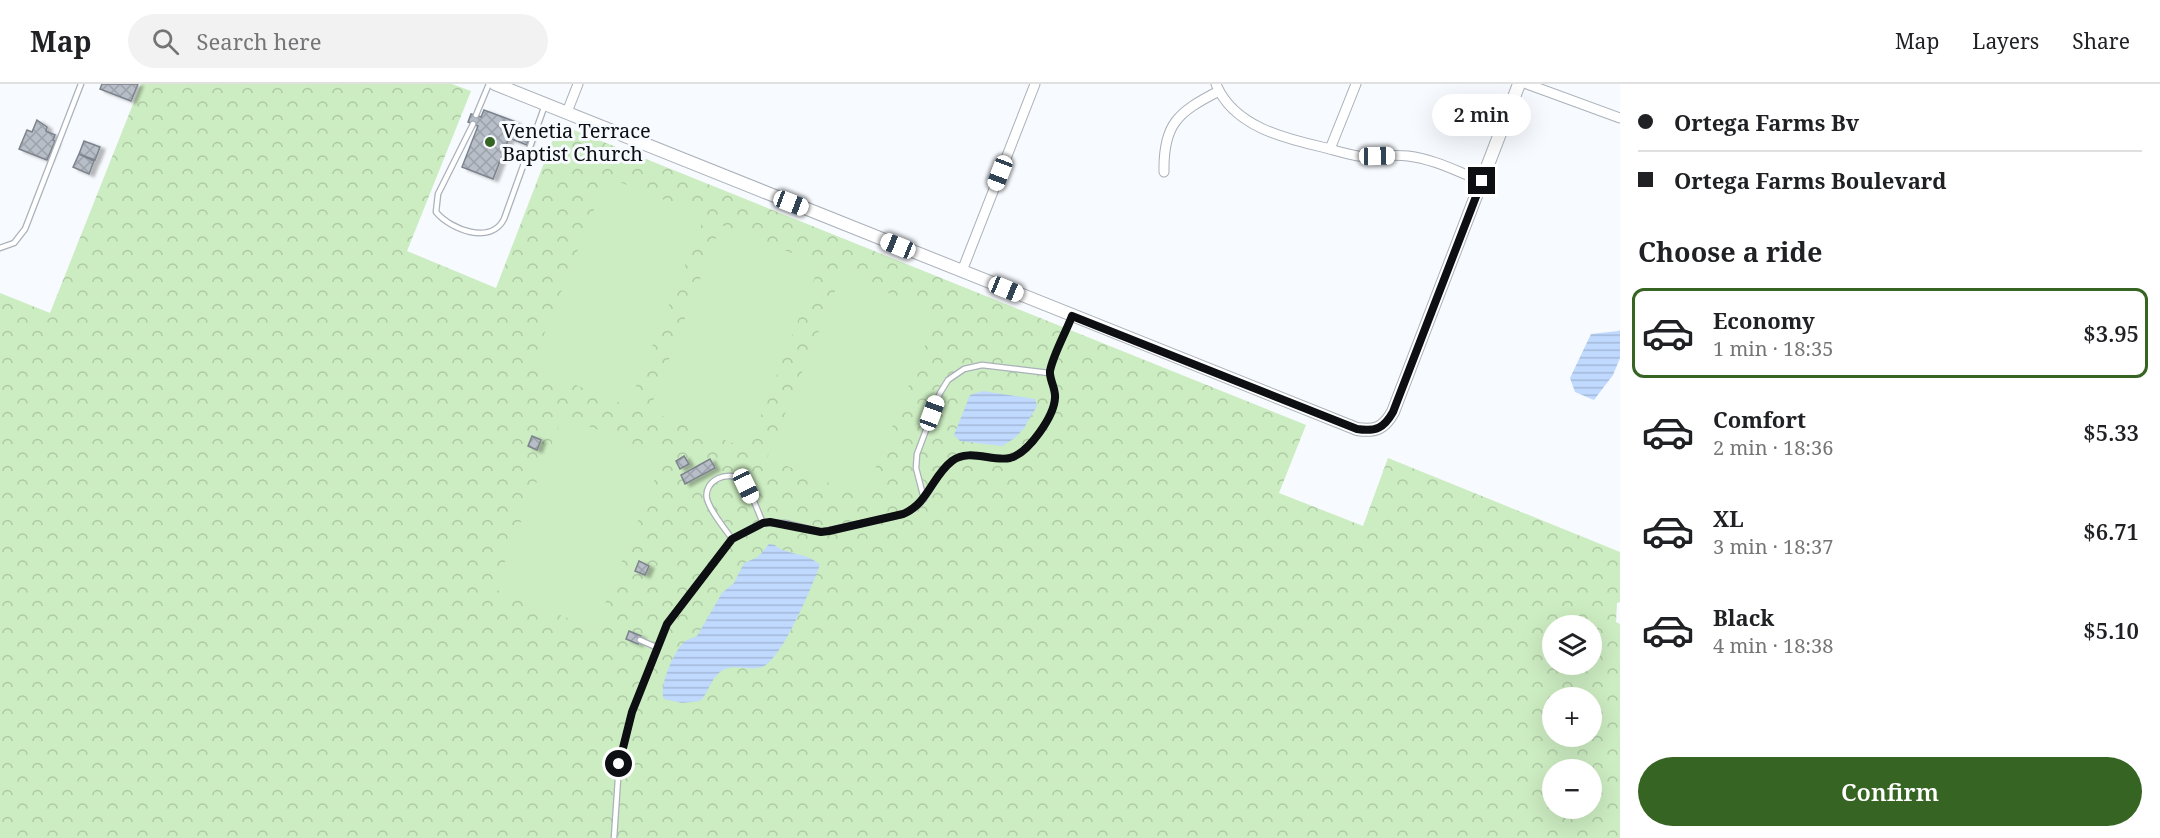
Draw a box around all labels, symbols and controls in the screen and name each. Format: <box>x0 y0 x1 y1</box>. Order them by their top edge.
search box <box>128 14 548 68</box>
text: Map <box>30 22 92 60</box>
icon: search <box>149 25 182 58</box>
text: Search here <box>197 26 321 56</box>
text: Map <box>1895 27 1939 55</box>
text: Layers <box>1972 27 2039 55</box>
text: Share <box>2072 27 2130 55</box>
callout: 2 min <box>1432 94 1532 136</box>
text: 2 min <box>1454 101 1509 128</box>
text: Ortega Farms Bv <box>1674 107 1859 137</box>
place label: Venetia Terrace Baptist Church <box>502 117 651 167</box>
marker: Venetia Terrace Baptist Church <box>483 135 497 149</box>
car <box>1359 147 1395 165</box>
car <box>985 153 1015 193</box>
text: Ortega Farms Boulevard <box>1674 165 1947 195</box>
route end <box>1468 167 1495 194</box>
car <box>771 188 811 218</box>
car <box>878 231 918 261</box>
text: Choose a ride <box>1638 233 1823 270</box>
car <box>986 274 1026 304</box>
text: Economy <box>1713 305 1815 335</box>
icon: car <box>1641 306 1695 360</box>
text: $3.95 <box>2083 318 2139 348</box>
text: 1 min · 18:35 <box>1713 335 1833 362</box>
car <box>917 393 947 433</box>
text: Comfort <box>1713 404 1806 434</box>
icon: car <box>1641 405 1695 459</box>
text: $5.33 <box>2083 417 2139 447</box>
text: 2 min · 18:36 <box>1713 434 1833 461</box>
car <box>730 466 762 506</box>
text: XL <box>1713 503 1744 533</box>
icon: car <box>1641 504 1695 558</box>
text: $6.71 <box>2083 516 2139 546</box>
text: 3 min · 18:37 <box>1713 533 1833 560</box>
text: Black <box>1713 602 1774 632</box>
icon: car <box>1641 603 1695 657</box>
map controls <box>1542 615 1602 819</box>
button: layers <box>1542 615 1602 675</box>
text: $5.10 <box>2083 615 2139 645</box>
text: 4 min · 18:38 <box>1713 632 1833 659</box>
button: + <box>1542 687 1602 747</box>
route start <box>605 750 632 777</box>
button: Confirm <box>1638 757 2142 826</box>
button: − <box>1542 759 1602 819</box>

